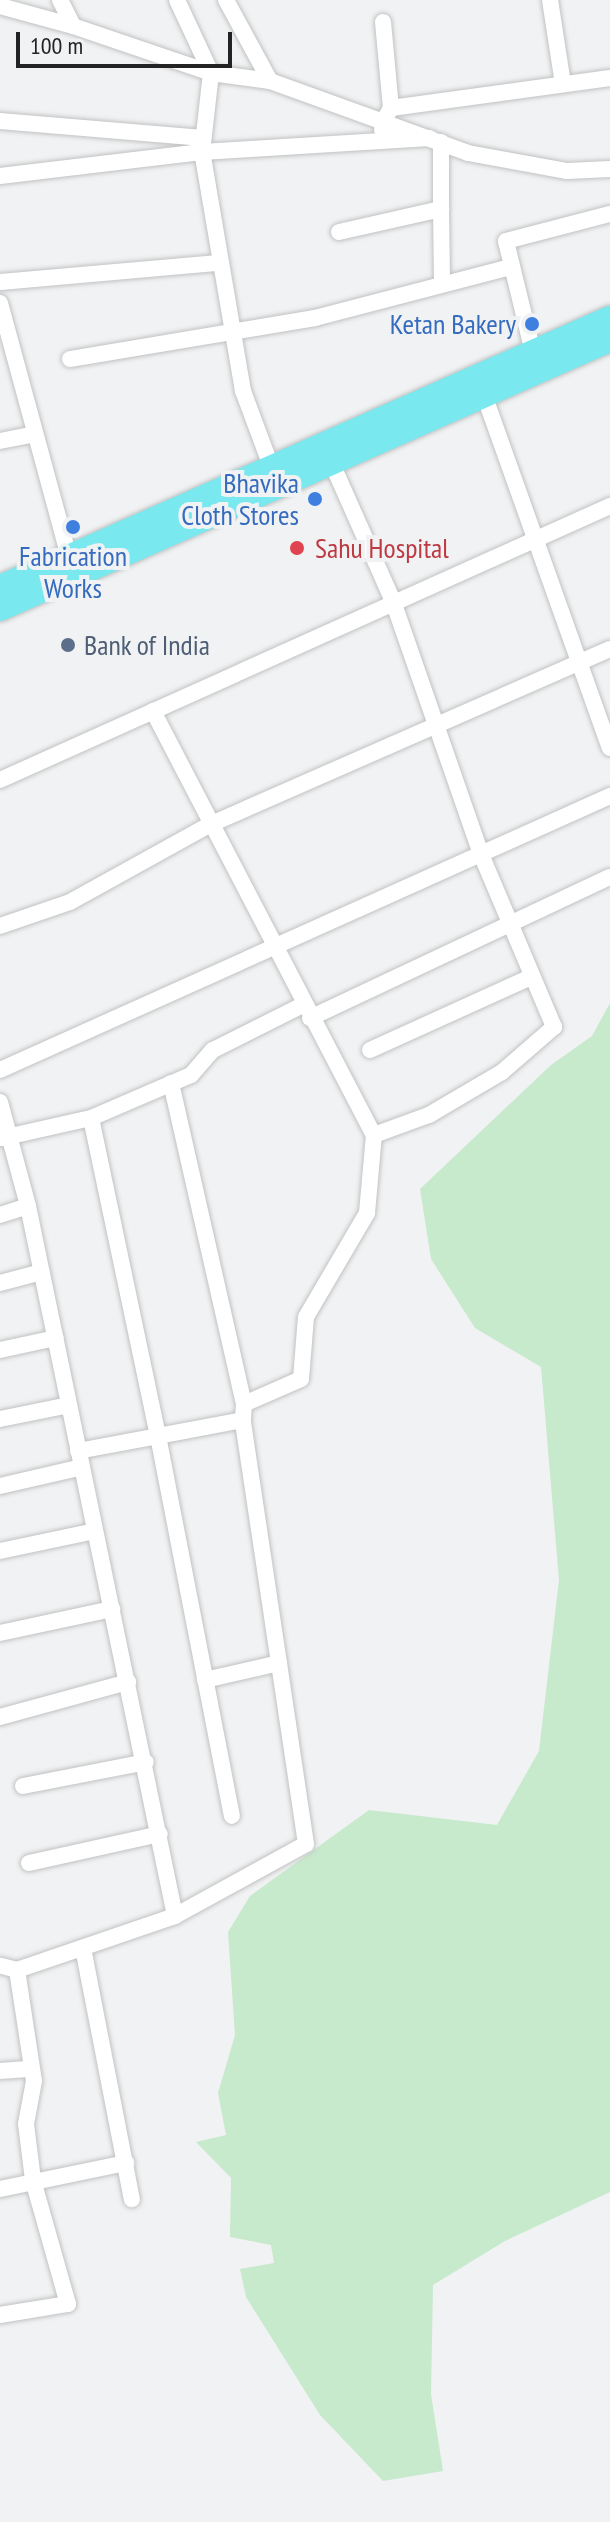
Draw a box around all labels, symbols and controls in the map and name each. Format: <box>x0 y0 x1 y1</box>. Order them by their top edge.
scale bar <box>20 16 236 66</box>
text: 100 m <box>30 30 83 61</box>
place label: Ketan Bakery <box>390 307 516 341</box>
marker: Ketan Bakery <box>523 315 541 333</box>
place label: Bhavika Cloth Stores <box>181 466 299 532</box>
marker: Bhavika Cloth Stores <box>306 490 324 508</box>
marker: Fabrication Works <box>64 518 82 536</box>
place label: Sahu Hospital <box>315 531 449 565</box>
marker: Sahu Hospital <box>286 537 308 559</box>
place label: Fabrication Works <box>19 539 127 605</box>
place label: Bank of India <box>84 628 211 662</box>
marker: Bank of India <box>59 636 77 654</box>

